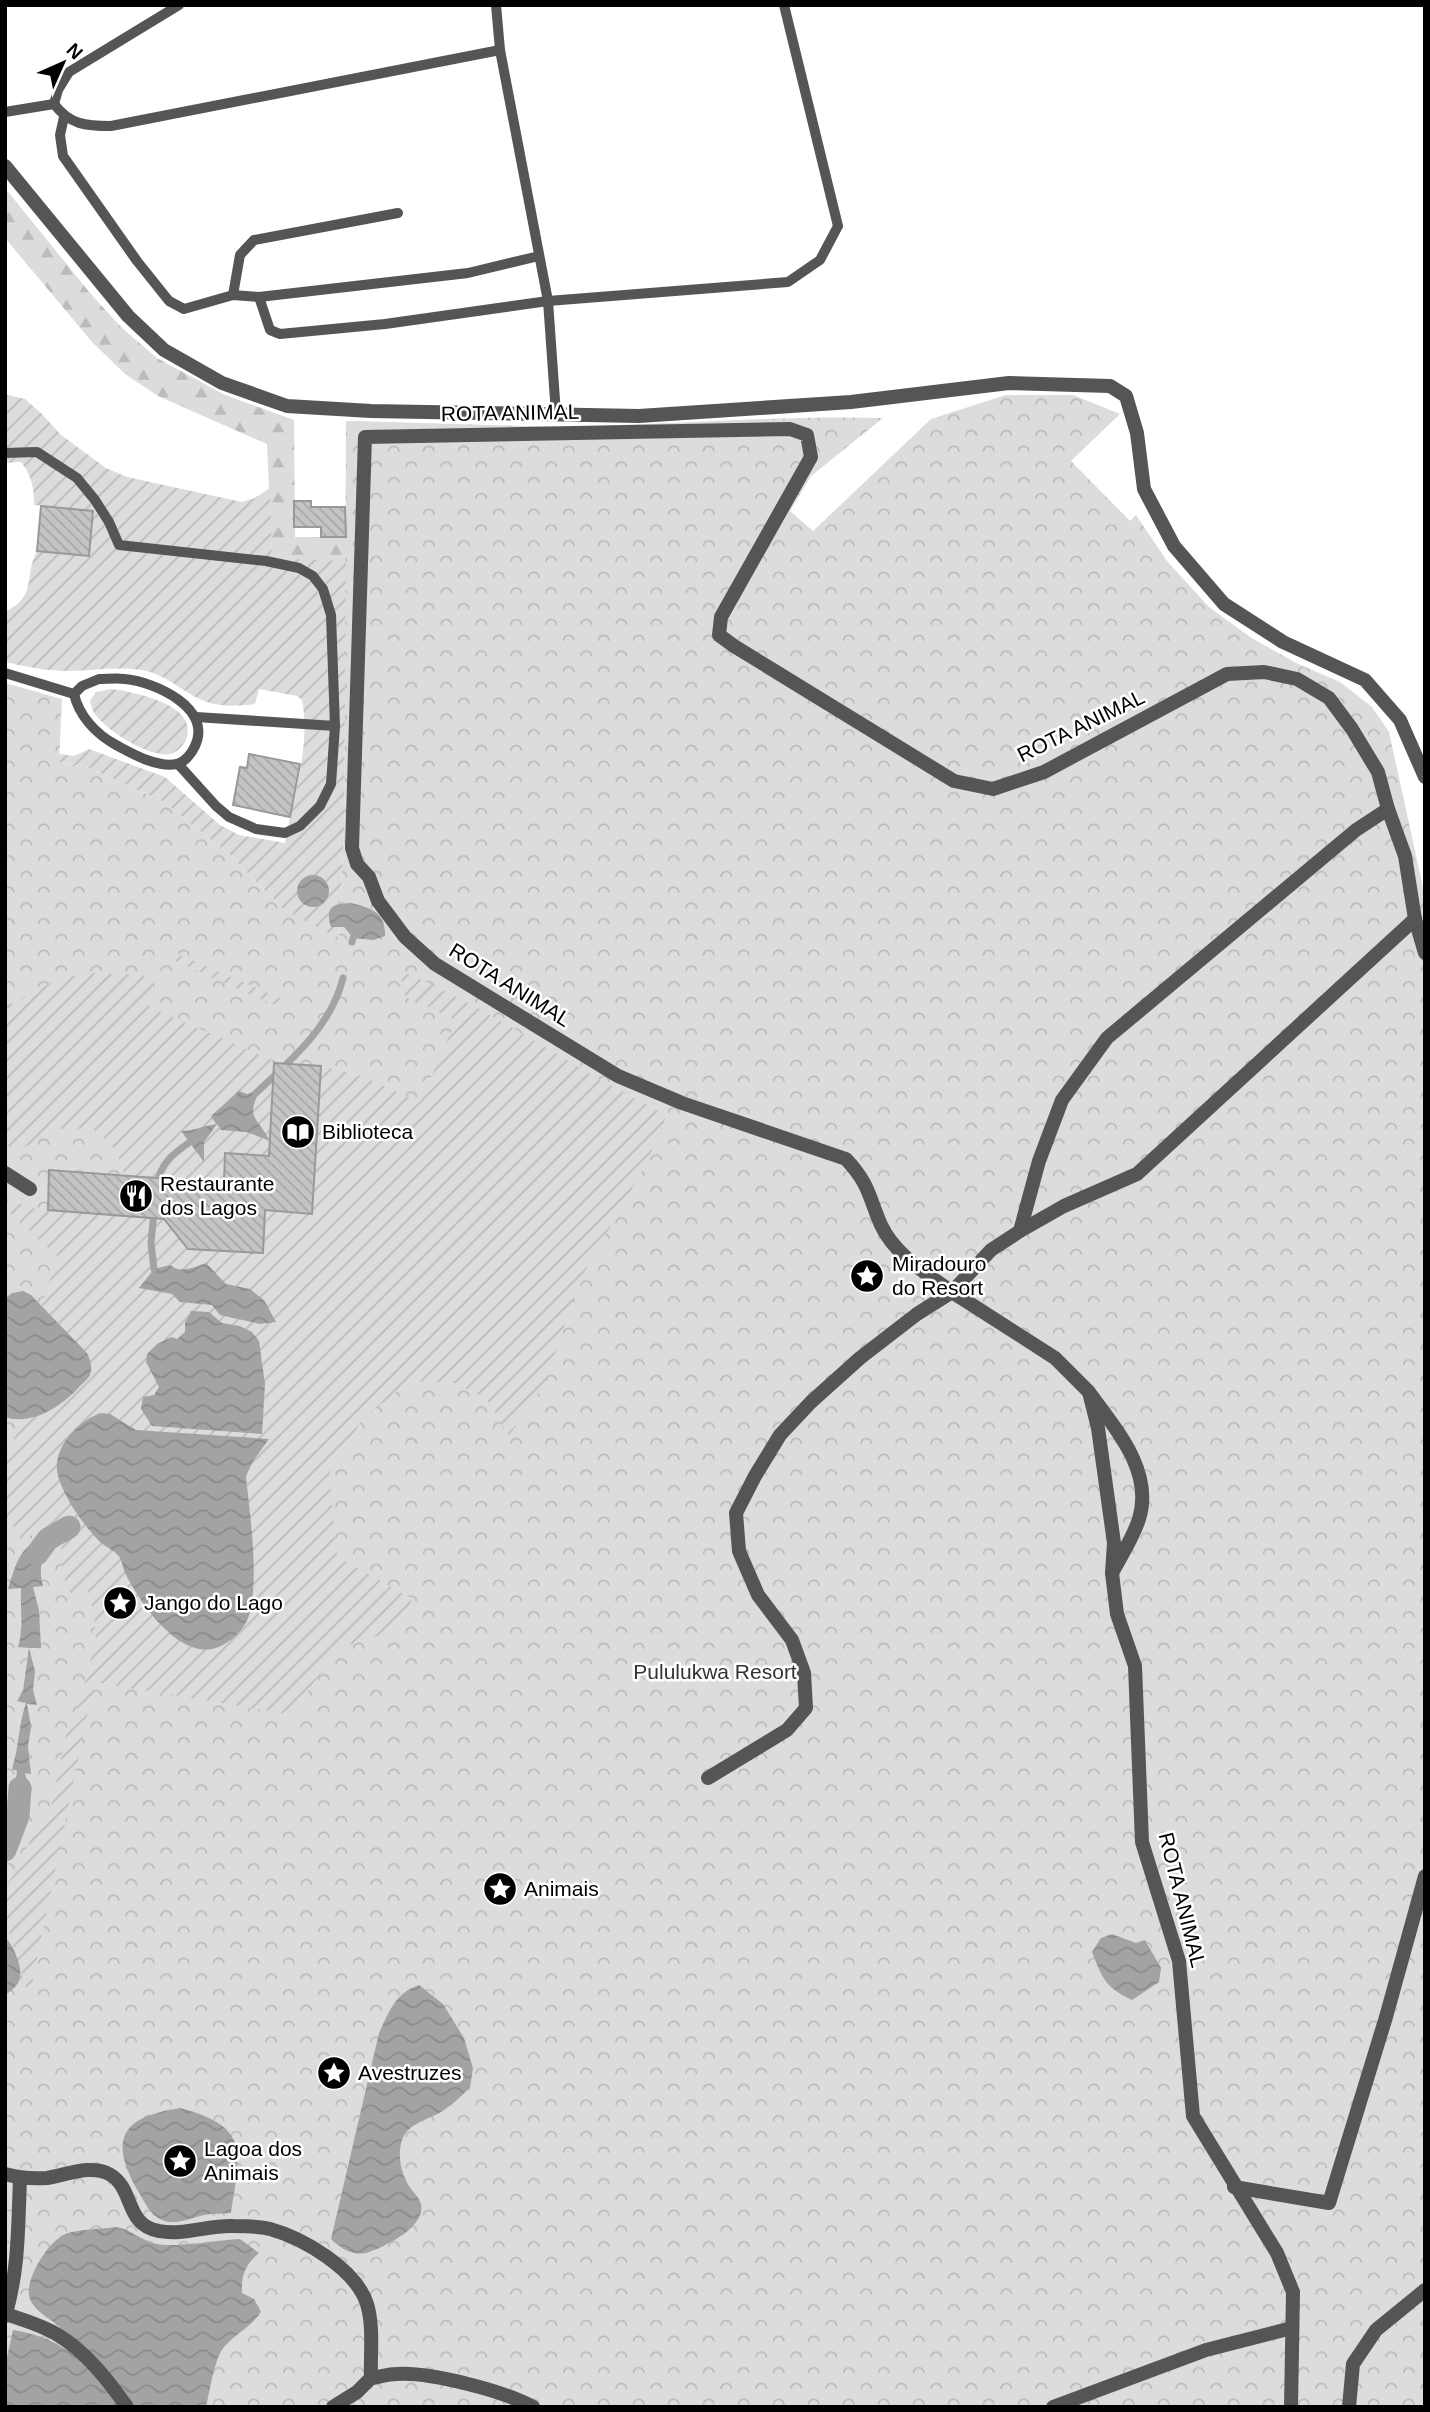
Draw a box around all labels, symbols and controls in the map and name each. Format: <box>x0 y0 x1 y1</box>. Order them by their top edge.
north arrow <box>28 28 98 98</box>
text: N <box>62 39 87 64</box>
street label: ROTA ANIMAL <box>441 400 579 425</box>
street label: ROTA ANIMAL <box>1014 685 1148 766</box>
street label: ROTA ANIMAL <box>445 938 575 1031</box>
library icon: Biblioteca <box>279 1113 317 1151</box>
place label: Biblioteca <box>322 1120 413 1143</box>
place label: Restaurante dos Lagos <box>160 1172 274 1219</box>
restaurant icon: Restaurante dos Lagos <box>117 1177 155 1215</box>
place label: Miradouro do Resort <box>892 1252 987 1299</box>
place icon: Miradouro do Resort <box>848 1257 886 1295</box>
place icon: Jango do Lago <box>101 1584 139 1622</box>
place label: Jango do Lago <box>144 1591 283 1614</box>
park label: Pululukwa Resort <box>633 1660 797 1683</box>
street label: ROTA ANIMAL <box>1155 1830 1210 1970</box>
place icon: Animais <box>481 1870 519 1908</box>
place label: Animais <box>524 1877 599 1900</box>
place icon: Avestruzes <box>315 2054 353 2092</box>
place label: Avestruzes <box>358 2061 462 2084</box>
place label: Lagoa dos Animais <box>204 2137 302 2184</box>
place icon: Lagoa dos Animais <box>161 2142 199 2180</box>

